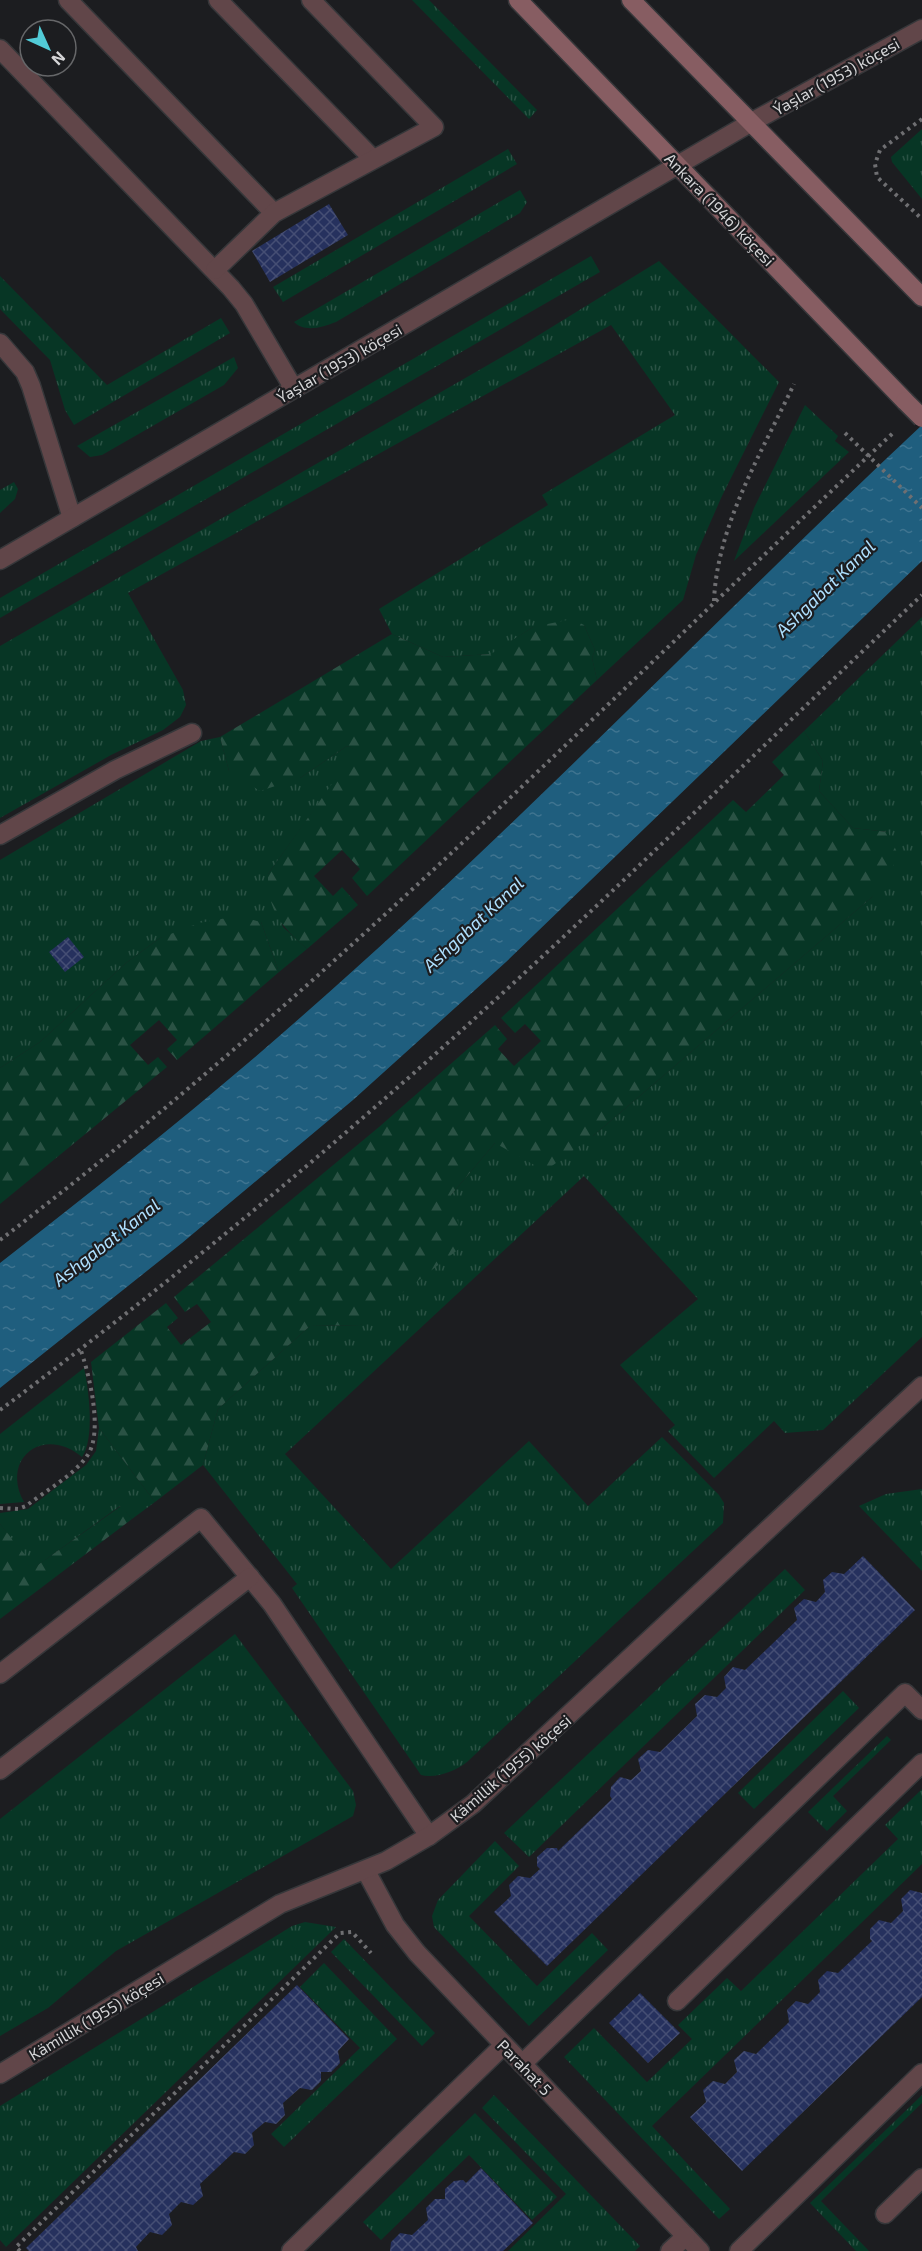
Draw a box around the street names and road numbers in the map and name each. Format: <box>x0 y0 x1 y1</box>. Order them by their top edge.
street label: Ýaşlar (1953) köçesi <box>770 33 903 119</box>
street label: Ankara (1946) köçesi <box>660 149 779 270</box>
street label: Ýaşlar (1953) köçesi <box>273 319 405 407</box>
street label: Kämillik (1955) köçesi <box>446 1710 575 1826</box>
street label: Kämillik (1955) köçesi <box>25 1968 167 2065</box>
street label: Parahat 5 <box>494 2035 556 2099</box>

